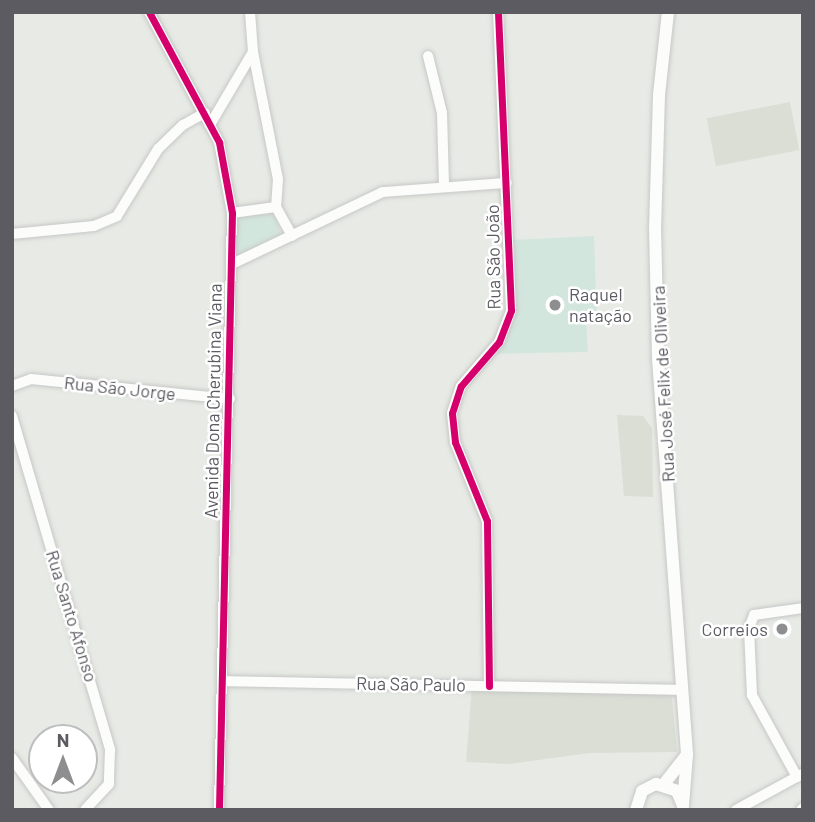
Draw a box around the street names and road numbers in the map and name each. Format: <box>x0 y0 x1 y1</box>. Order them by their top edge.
street label: Rua São João <box>481 204 505 310</box>
street label: Avenida Dona Cherubina Viana <box>200 283 226 519</box>
street label: Rua José Felix de Oliveira <box>647 285 679 483</box>
street label: Rua São Jorge <box>63 371 177 405</box>
street label: Rua Santo Afonso <box>42 547 102 685</box>
street label: Rua São Paulo <box>356 672 466 696</box>

